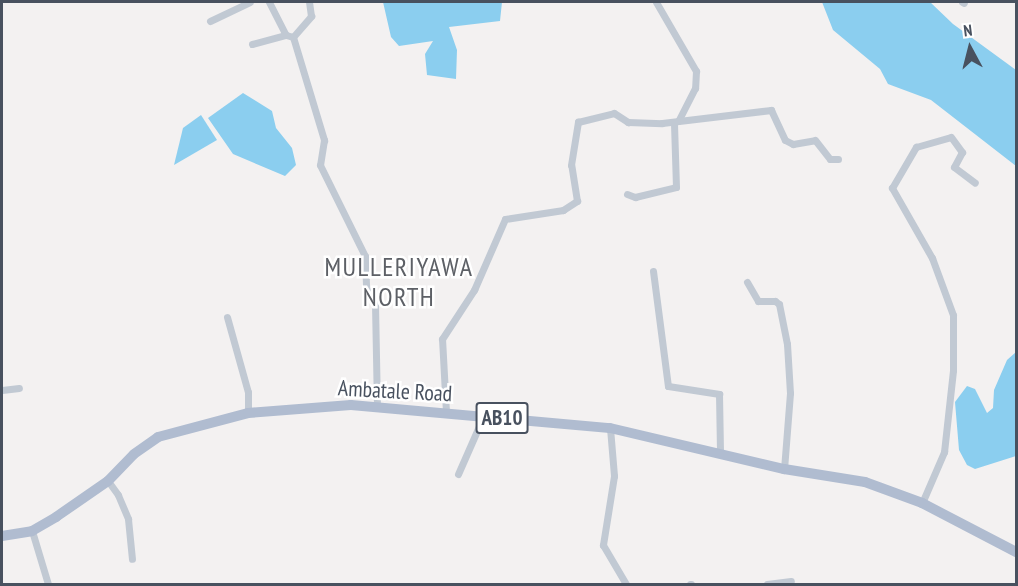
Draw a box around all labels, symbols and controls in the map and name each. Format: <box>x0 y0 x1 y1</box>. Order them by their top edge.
north arrow <box>940 18 1000 78</box>
text: N <box>962 20 973 41</box>
district label: MULLERIYAWA NORTH <box>325 251 473 312</box>
street label: Ambatale Road <box>337 375 453 407</box>
road number: AB10 <box>475 400 529 436</box>

